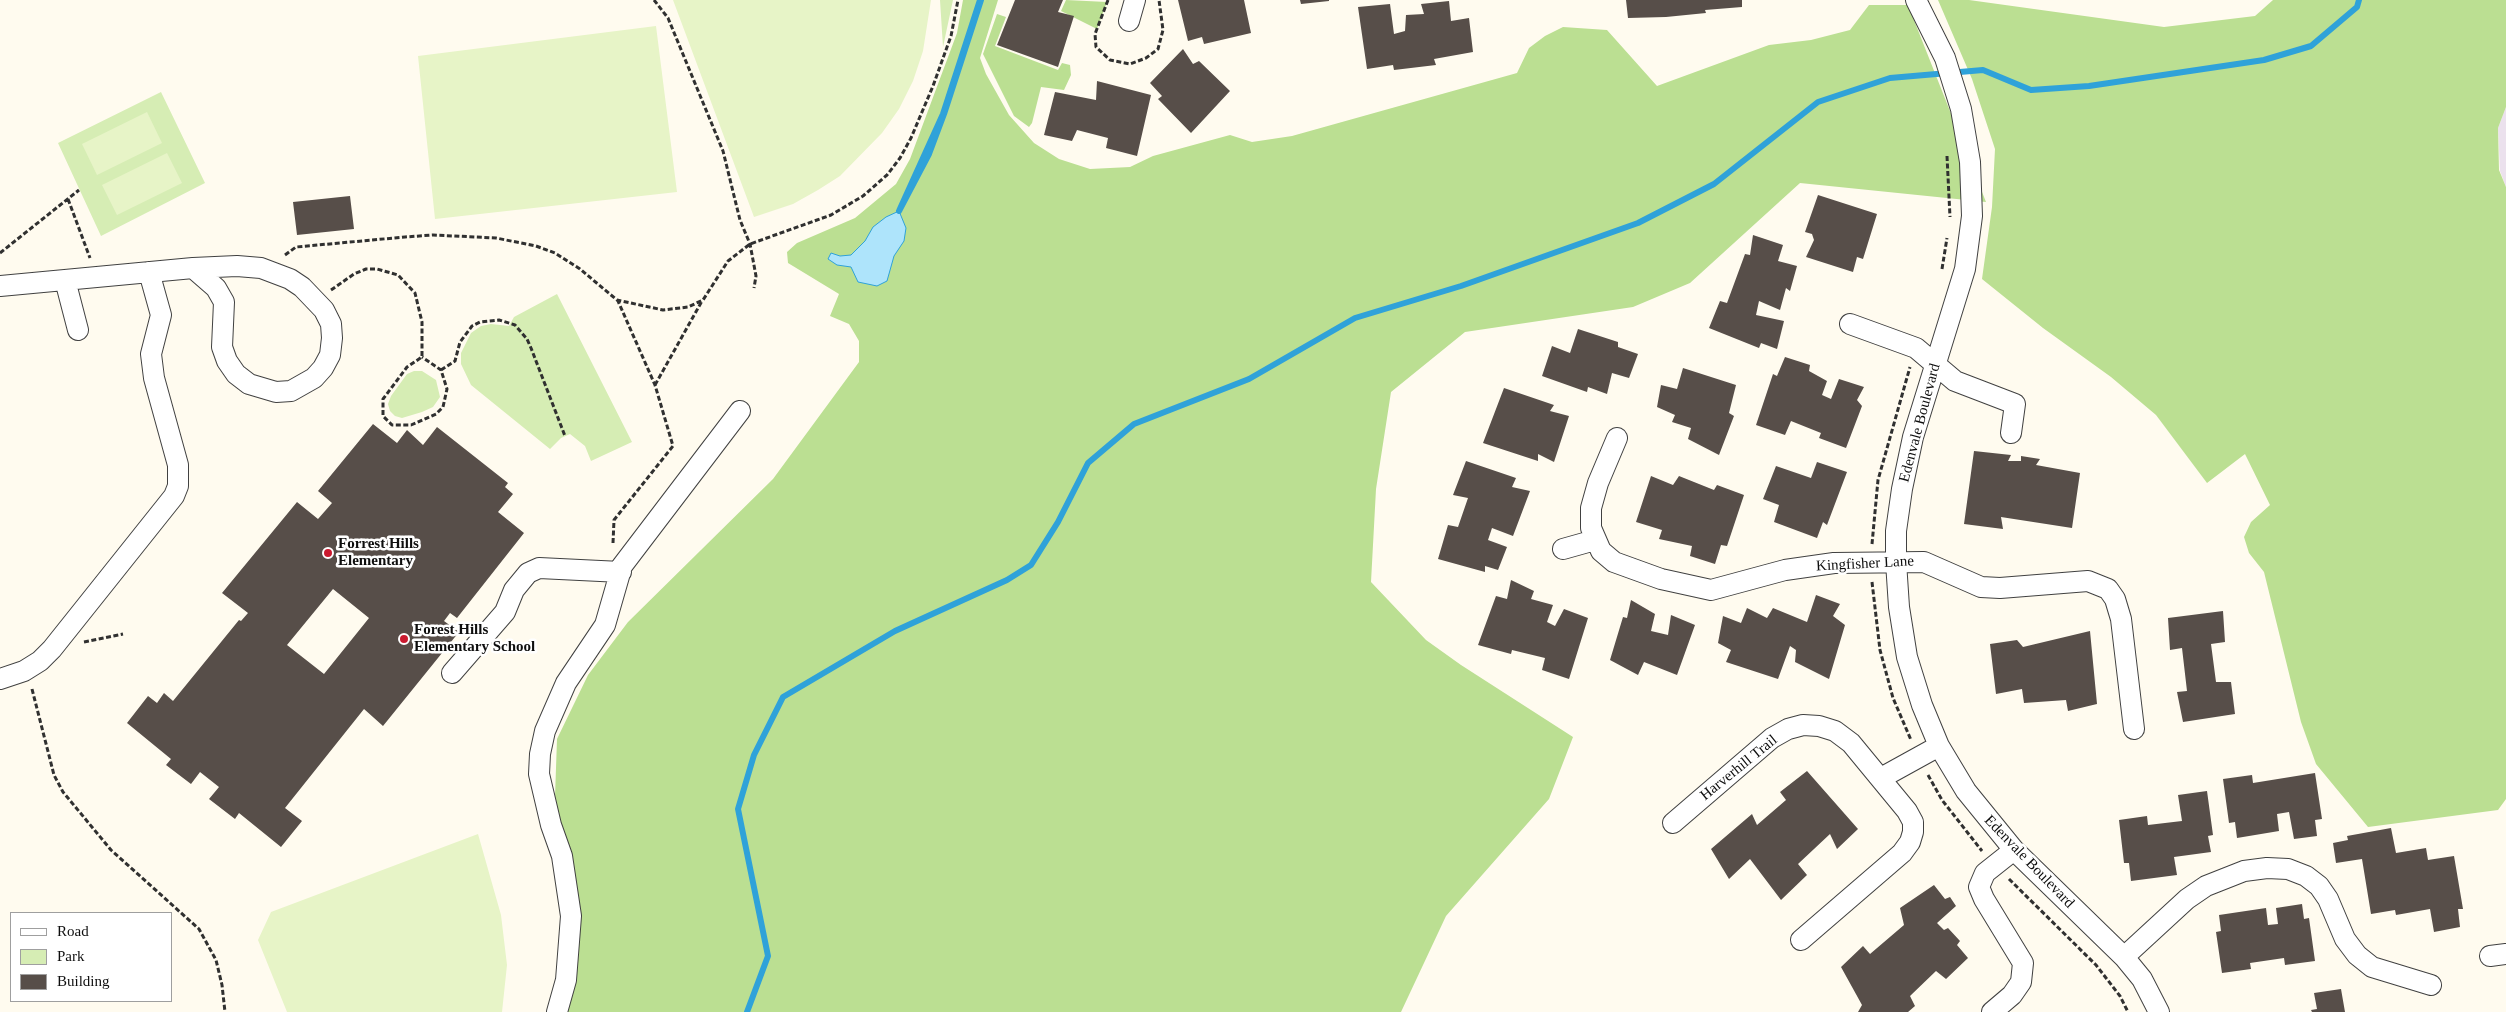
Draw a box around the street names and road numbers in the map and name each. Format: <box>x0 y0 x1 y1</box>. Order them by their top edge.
street label: Edenvale Boulevard <box>1896 362 1944 484</box>
street label: Kingfisher Lane <box>1816 552 1914 576</box>
street label: Harverhill Trail <box>1697 731 1781 805</box>
street label: Edenvale Boulevard <box>1980 812 2078 912</box>

